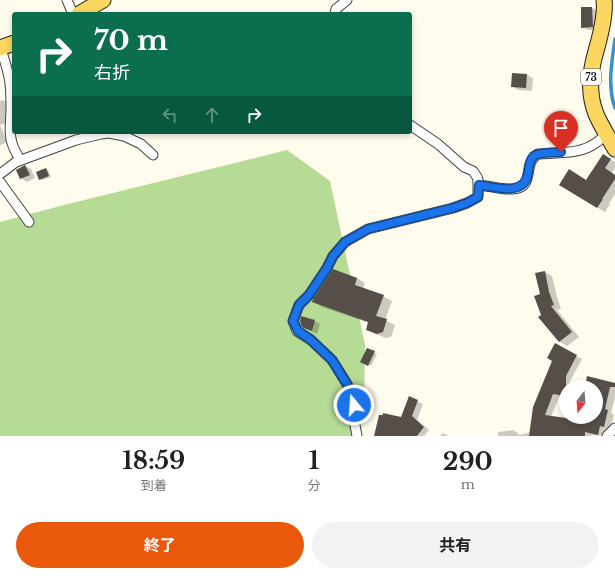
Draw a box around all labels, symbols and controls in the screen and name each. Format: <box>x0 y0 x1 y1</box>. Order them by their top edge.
text: 70 m <box>94 23 168 58</box>
icon: right <box>28 28 80 80</box>
text: 右折 <box>94 62 130 84</box>
road number: 73 <box>581 69 601 85</box>
icon: left <box>159 104 181 126</box>
icon: ahead <box>201 104 223 126</box>
icon: right <box>243 104 265 126</box>
pin <box>544 111 578 152</box>
icon: arrive <box>550 117 572 139</box>
north arrow <box>559 380 603 424</box>
map controls <box>559 380 603 424</box>
position arrow <box>333 384 375 426</box>
text: 18:59 <box>122 446 185 475</box>
text: 1 <box>309 446 319 475</box>
text: 290 <box>443 447 493 476</box>
text: m <box>461 476 475 493</box>
text: 到着 <box>141 477 167 494</box>
text: 分 <box>308 477 321 494</box>
button: 終了 <box>16 522 304 568</box>
button: 共有 <box>312 522 599 568</box>

